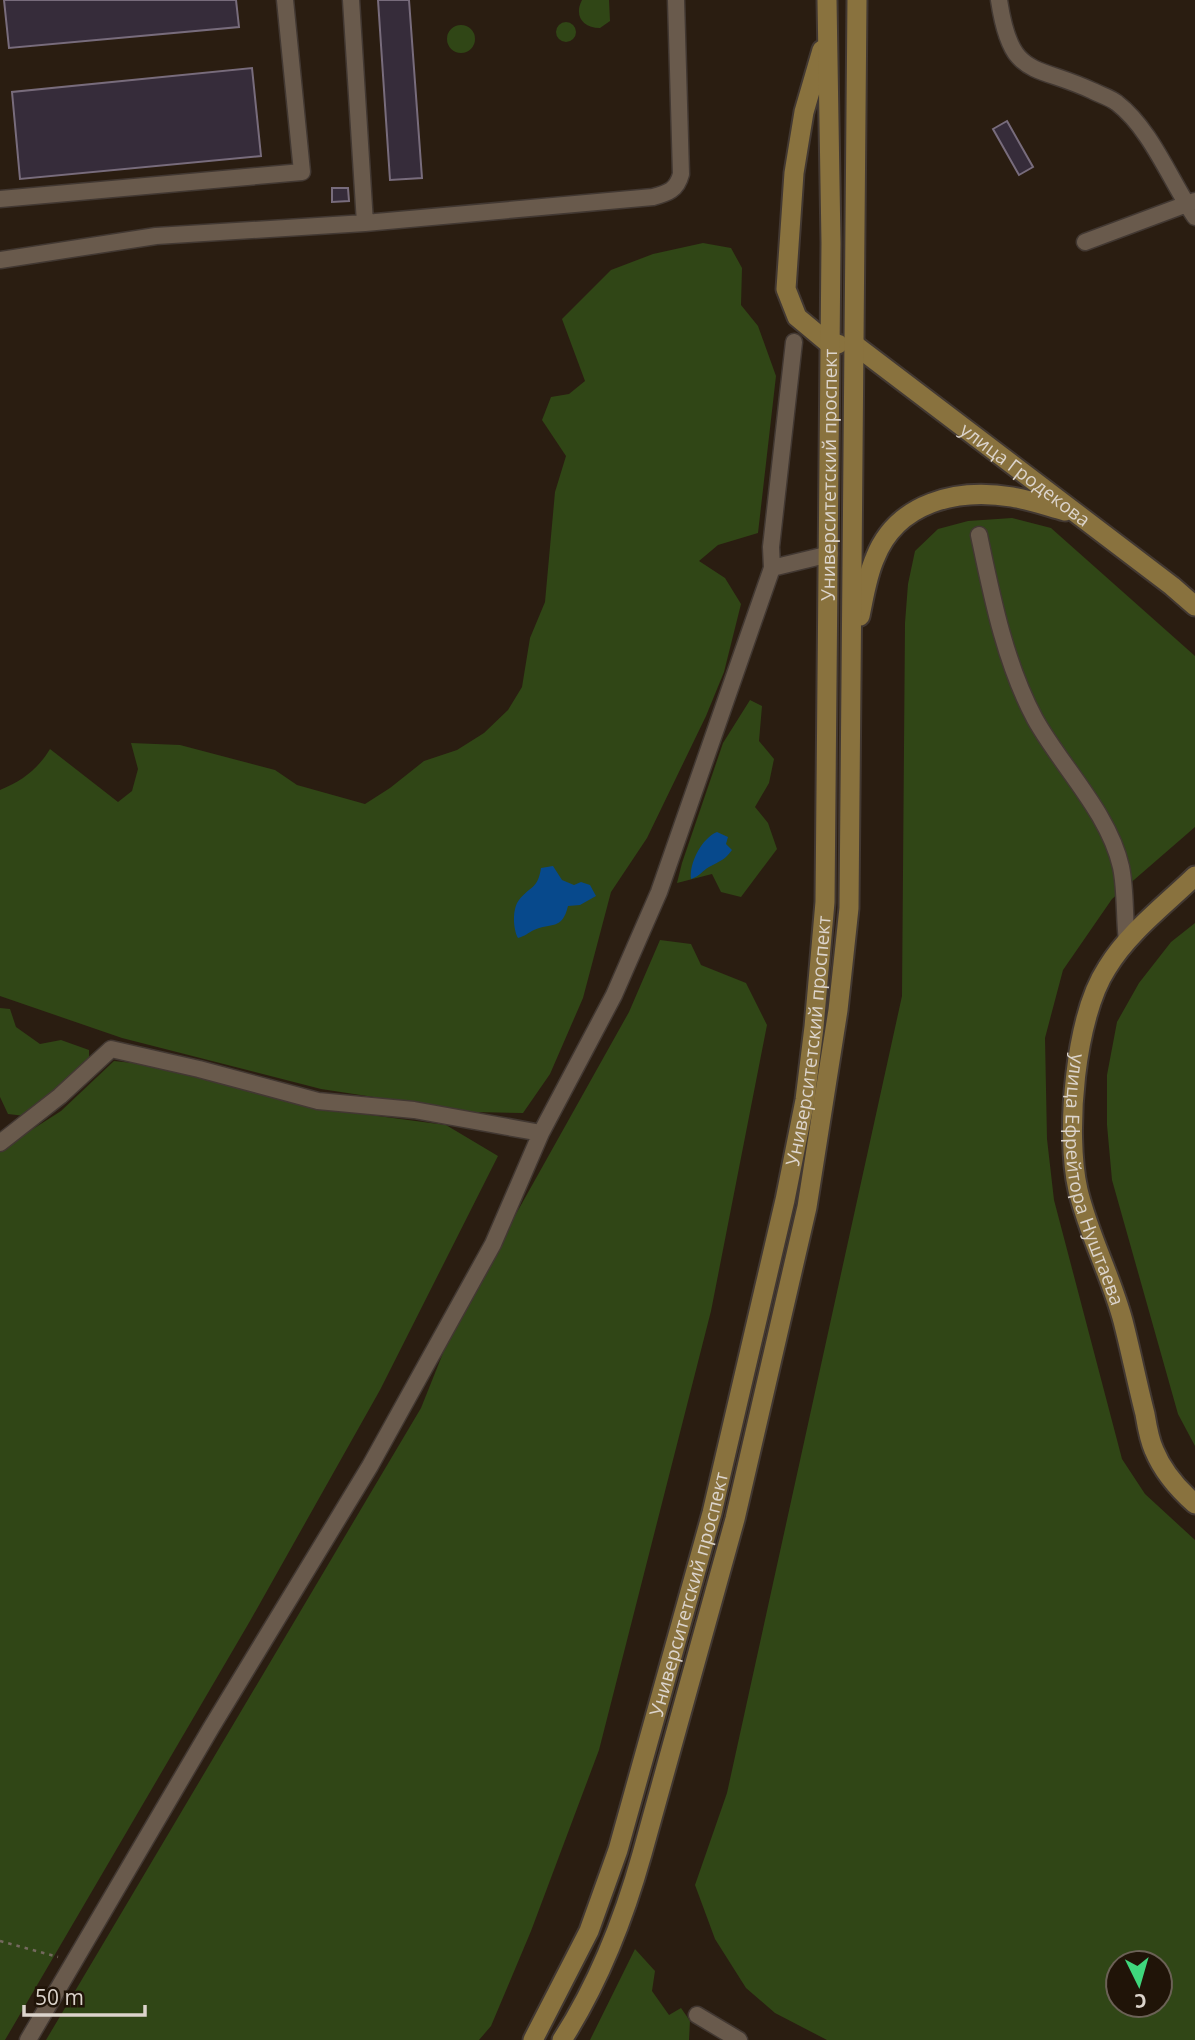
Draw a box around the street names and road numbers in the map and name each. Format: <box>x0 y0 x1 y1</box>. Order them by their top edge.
street label: Университетский проспект <box>815 349 843 601</box>
street label: улица Гродекова <box>955 417 1096 532</box>
street label: Университетский проспект <box>779 915 837 1168</box>
street label: улица Ефрейтора Нуштаева <box>1059 1052 1131 1309</box>
street label: Университетский проспект <box>643 1469 734 1719</box>

